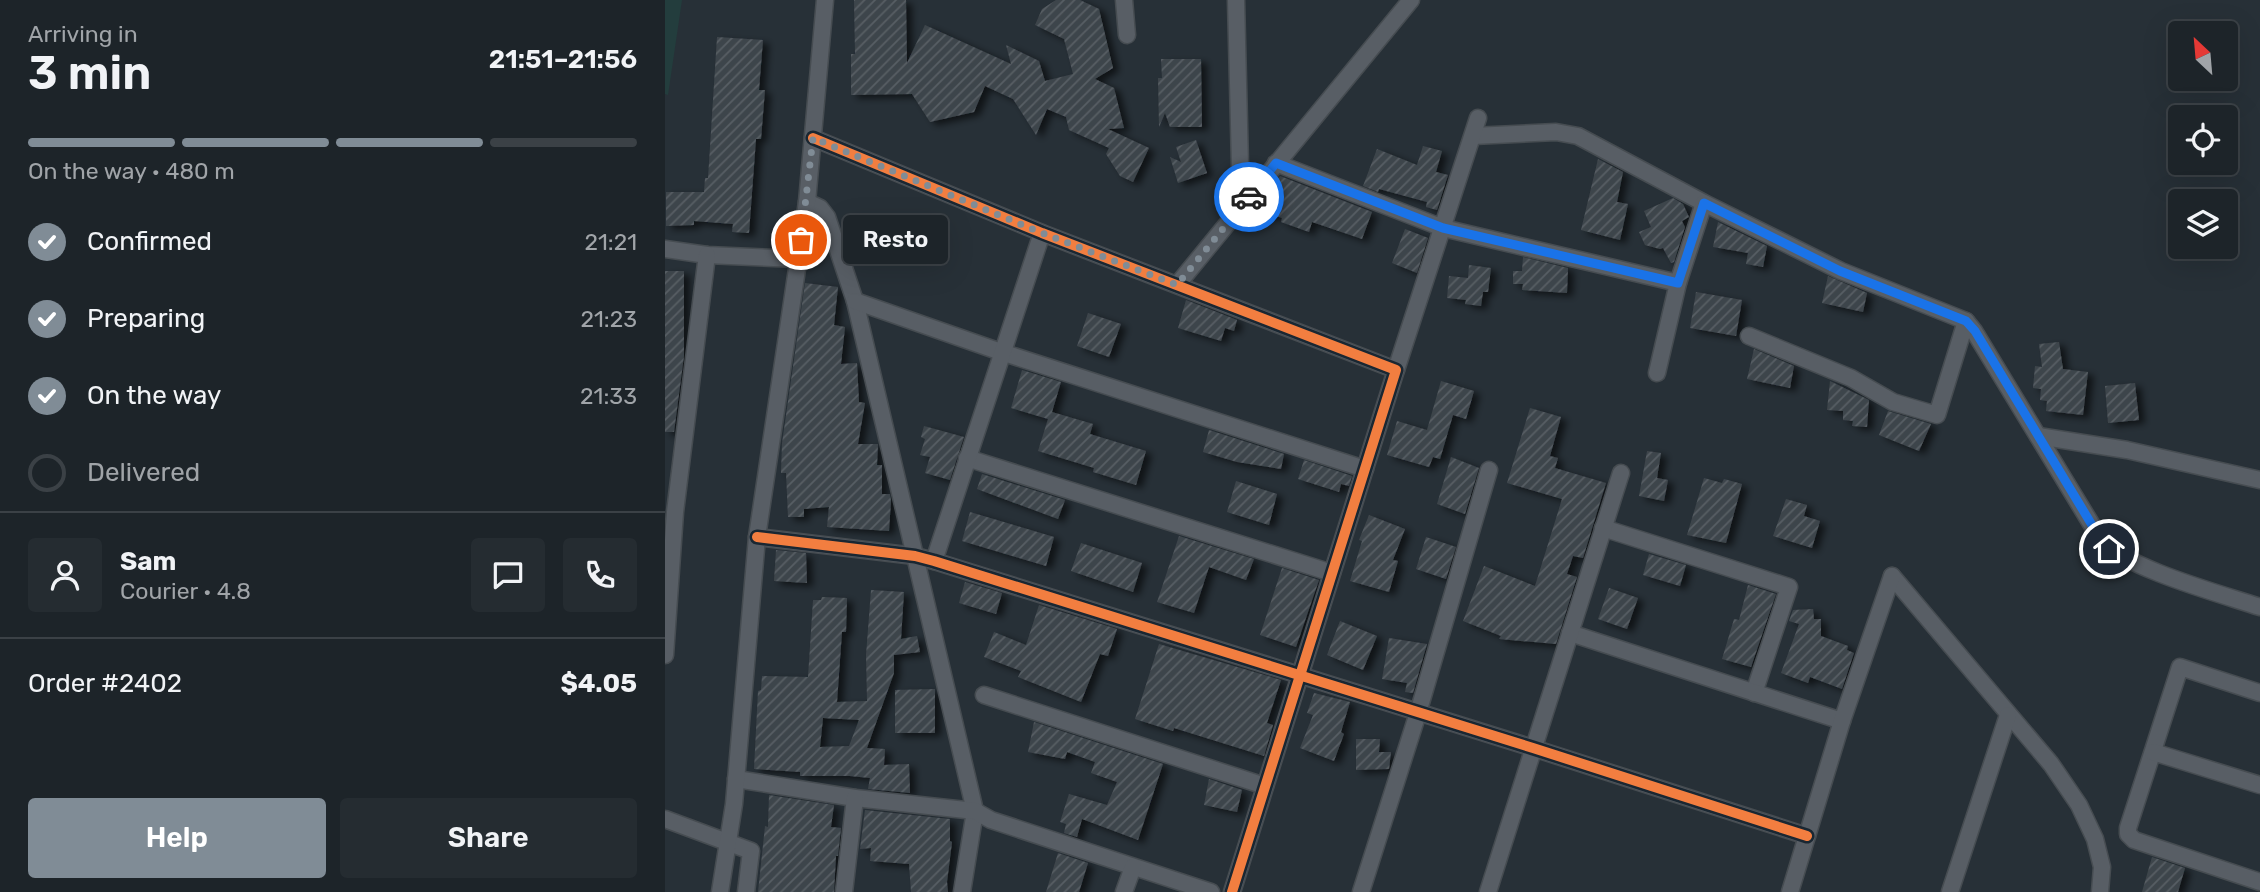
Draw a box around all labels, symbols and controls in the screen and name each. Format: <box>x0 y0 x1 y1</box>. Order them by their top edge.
text: Arriving in <box>28 20 138 48</box>
north arrow <box>2168 21 2238 91</box>
map controls <box>2168 21 2238 259</box>
text: 21:51–21:56 <box>489 44 637 75</box>
text: 3 min <box>28 46 151 101</box>
button: locate <box>2168 105 2238 175</box>
text: On the way · 480 m <box>28 157 235 185</box>
courier <box>1214 162 1284 232</box>
icon: car <box>1230 178 1268 216</box>
button: layers <box>2168 189 2238 259</box>
pin <box>771 210 831 270</box>
callout: Resto <box>843 216 948 264</box>
icon: bag <box>782 221 820 259</box>
icon: check <box>28 223 66 261</box>
text: Resto <box>863 225 928 253</box>
text: Confirmed <box>87 226 212 257</box>
text: 21:21 <box>584 228 637 256</box>
icon: check <box>28 300 66 338</box>
text: Preparing <box>87 303 205 334</box>
text: 21:23 <box>580 305 637 333</box>
icon: check <box>28 377 66 415</box>
text: On the way <box>87 380 221 411</box>
text: 21:33 <box>580 382 637 410</box>
text: Delivered <box>87 457 200 488</box>
pin <box>2079 519 2139 579</box>
icon: home <box>2090 530 2128 568</box>
button: person <box>28 538 102 612</box>
button: chat <box>471 538 545 612</box>
button: phone <box>563 538 637 612</box>
text: Sam <box>120 546 176 577</box>
text: Courier · 4.8 <box>120 577 251 605</box>
text: Order #2402 <box>28 668 182 699</box>
text: $4.05 <box>560 668 637 699</box>
button: Help <box>28 798 326 878</box>
button: Share <box>340 798 637 878</box>

